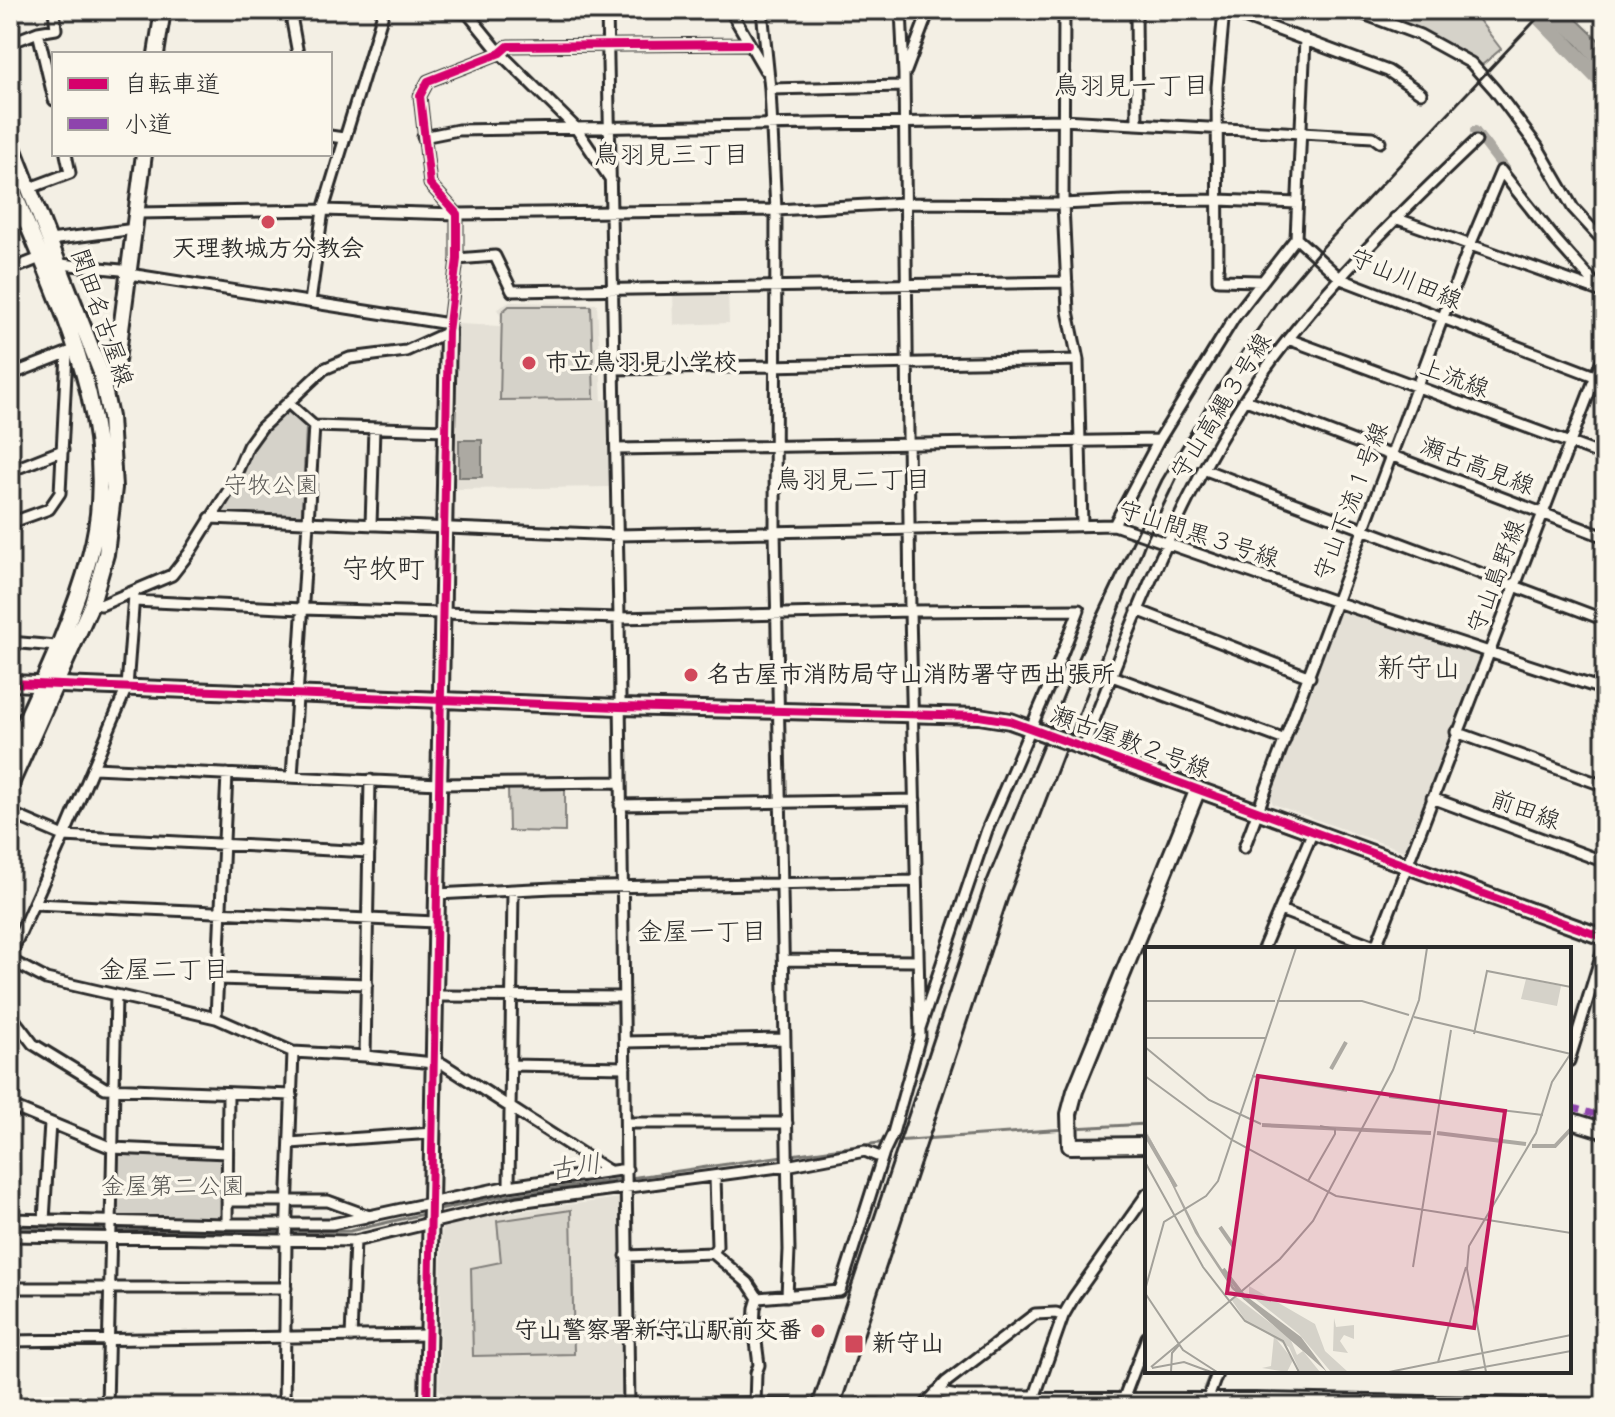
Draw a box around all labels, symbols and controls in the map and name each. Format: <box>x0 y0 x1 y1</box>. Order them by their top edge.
legend <box>52 52 332 156</box>
text: 自転車道 <box>124 70 220 101</box>
district label: 鳥羽見一丁目 <box>1053 70 1209 104</box>
text: 小道 <box>124 110 172 141</box>
district label: 鳥羽見三丁目 <box>593 139 749 173</box>
marker: 天理教城方分教会 <box>259 213 277 231</box>
place label: 天理教城方分教会 <box>172 234 364 265</box>
street label: 守山川田線 <box>1344 242 1466 318</box>
street label: 関田名古屋線 <box>63 245 139 391</box>
street label: 守山高縄３号線 <box>1164 328 1280 486</box>
place label: 市立鳥羽見小学校 <box>545 348 737 379</box>
street label: 上流線 <box>1415 352 1493 406</box>
marker: 市立鳥羽見小学校 <box>520 354 538 372</box>
street label: 守山下流１号線 <box>1307 418 1397 586</box>
street label: 瀬古高見線 <box>1415 431 1539 503</box>
district label: 鳥羽見二丁目 <box>775 464 931 498</box>
park label: 守牧公園 <box>223 471 319 502</box>
street label: 守山間黒３号線 <box>1113 494 1283 576</box>
street label: 守山島野線 <box>1461 515 1533 639</box>
district label: 守牧町 <box>341 552 425 589</box>
district label: 新守山 <box>1377 651 1461 688</box>
place label: 名古屋市消防局守山消防署守西出張所 <box>707 660 1115 691</box>
marker: 名古屋市消防局守山消防署守西出張所 <box>682 666 700 684</box>
street label: 瀬古屋敷２号線 <box>1046 700 1214 786</box>
street label: 前田線 <box>1486 784 1564 838</box>
district label: 金屋一丁目 <box>637 916 767 950</box>
inset map <box>1145 947 1571 1373</box>
district label: 金屋二丁目 <box>99 954 229 988</box>
water label: 古川 <box>547 1148 603 1188</box>
park label: 金屋第二公園 <box>101 1172 245 1203</box>
place label: 守山警察署新守山駅前交番 <box>514 1316 802 1347</box>
marker: 守山警察署新守山駅前交番 <box>809 1322 827 1340</box>
place label: 新守山 <box>872 1329 944 1360</box>
marker: 新守山 <box>843 1333 865 1355</box>

